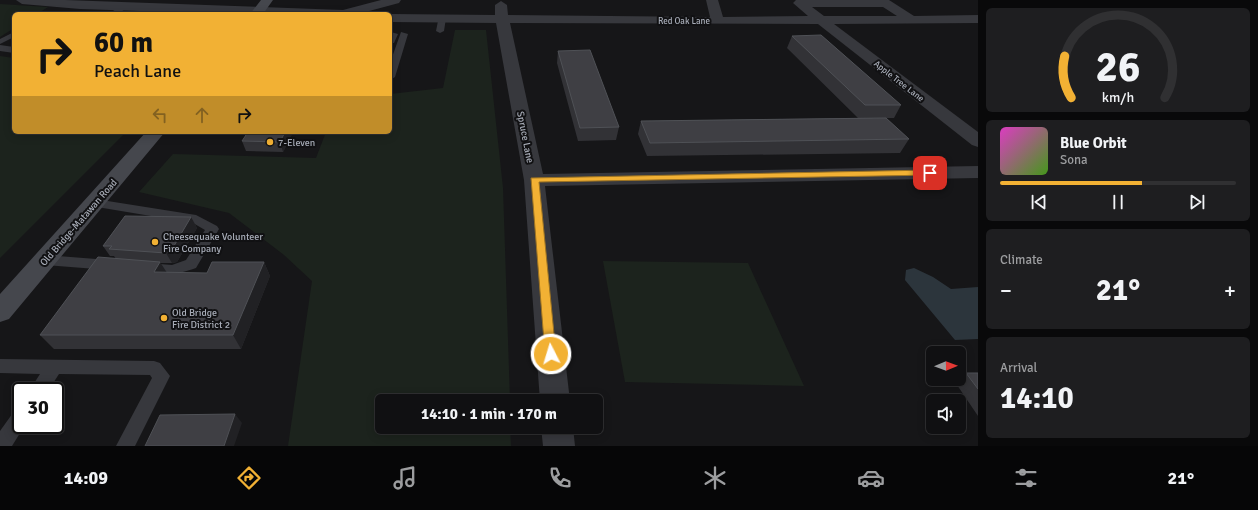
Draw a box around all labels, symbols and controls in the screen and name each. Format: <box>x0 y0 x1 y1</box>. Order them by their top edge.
street label: Red Oak Lane <box>658 16 710 27</box>
text: 60 m <box>94 26 153 60</box>
icon: right <box>28 28 80 80</box>
text: 26 <box>1096 42 1140 93</box>
street label: Apple Tree Lane <box>871 58 926 105</box>
text: Peach Lane <box>94 60 181 82</box>
text: km/h <box>1102 89 1134 106</box>
icon: left <box>149 104 171 126</box>
icon: ahead <box>191 104 213 126</box>
icon: right <box>233 104 255 126</box>
street label: Spruce Lane <box>514 110 536 164</box>
text: Blue Orbit <box>1060 134 1127 152</box>
marker: 7-Eleven <box>265 137 275 147</box>
place label: 7-Eleven <box>278 137 315 149</box>
text: Sona <box>1060 152 1088 168</box>
pin <box>913 156 947 190</box>
icon: arrive <box>919 162 941 184</box>
street label: Old Bridge-Matawan Road <box>38 177 120 269</box>
icon: previous <box>1028 191 1050 213</box>
icon: pause <box>1107 191 1129 213</box>
icon: next <box>1186 191 1208 213</box>
place label: Cheesequake Volunteer Fire Company <box>163 231 263 255</box>
marker: Cheesequake Volunteer Fire Company <box>150 237 160 247</box>
text: Climate <box>1000 252 1043 268</box>
text: 21° <box>1096 272 1140 309</box>
text: − <box>1000 277 1012 304</box>
text: + <box>1224 277 1236 304</box>
place label: Old Bridge Fire District 2 <box>172 307 230 331</box>
marker: Old Bridge Fire District 2 <box>159 313 169 323</box>
position arrow <box>530 333 572 375</box>
north arrow <box>926 346 966 386</box>
map controls <box>926 346 966 434</box>
text: Arrival <box>1000 360 1037 376</box>
text: 14:10 <box>1000 380 1074 417</box>
speed limit sign: 30 <box>12 382 64 434</box>
button: sound <box>926 394 966 434</box>
text: 14:10 · 1 min · 170 m <box>421 405 557 423</box>
icon: directions <box>235 464 263 492</box>
icon: music <box>391 464 419 492</box>
icon: phone <box>546 464 574 492</box>
icon: climate <box>701 464 729 492</box>
icon: car <box>857 464 885 492</box>
icon: filters <box>1012 464 1040 492</box>
text: 14:09 <box>64 467 108 489</box>
text: 21° <box>1168 467 1194 489</box>

